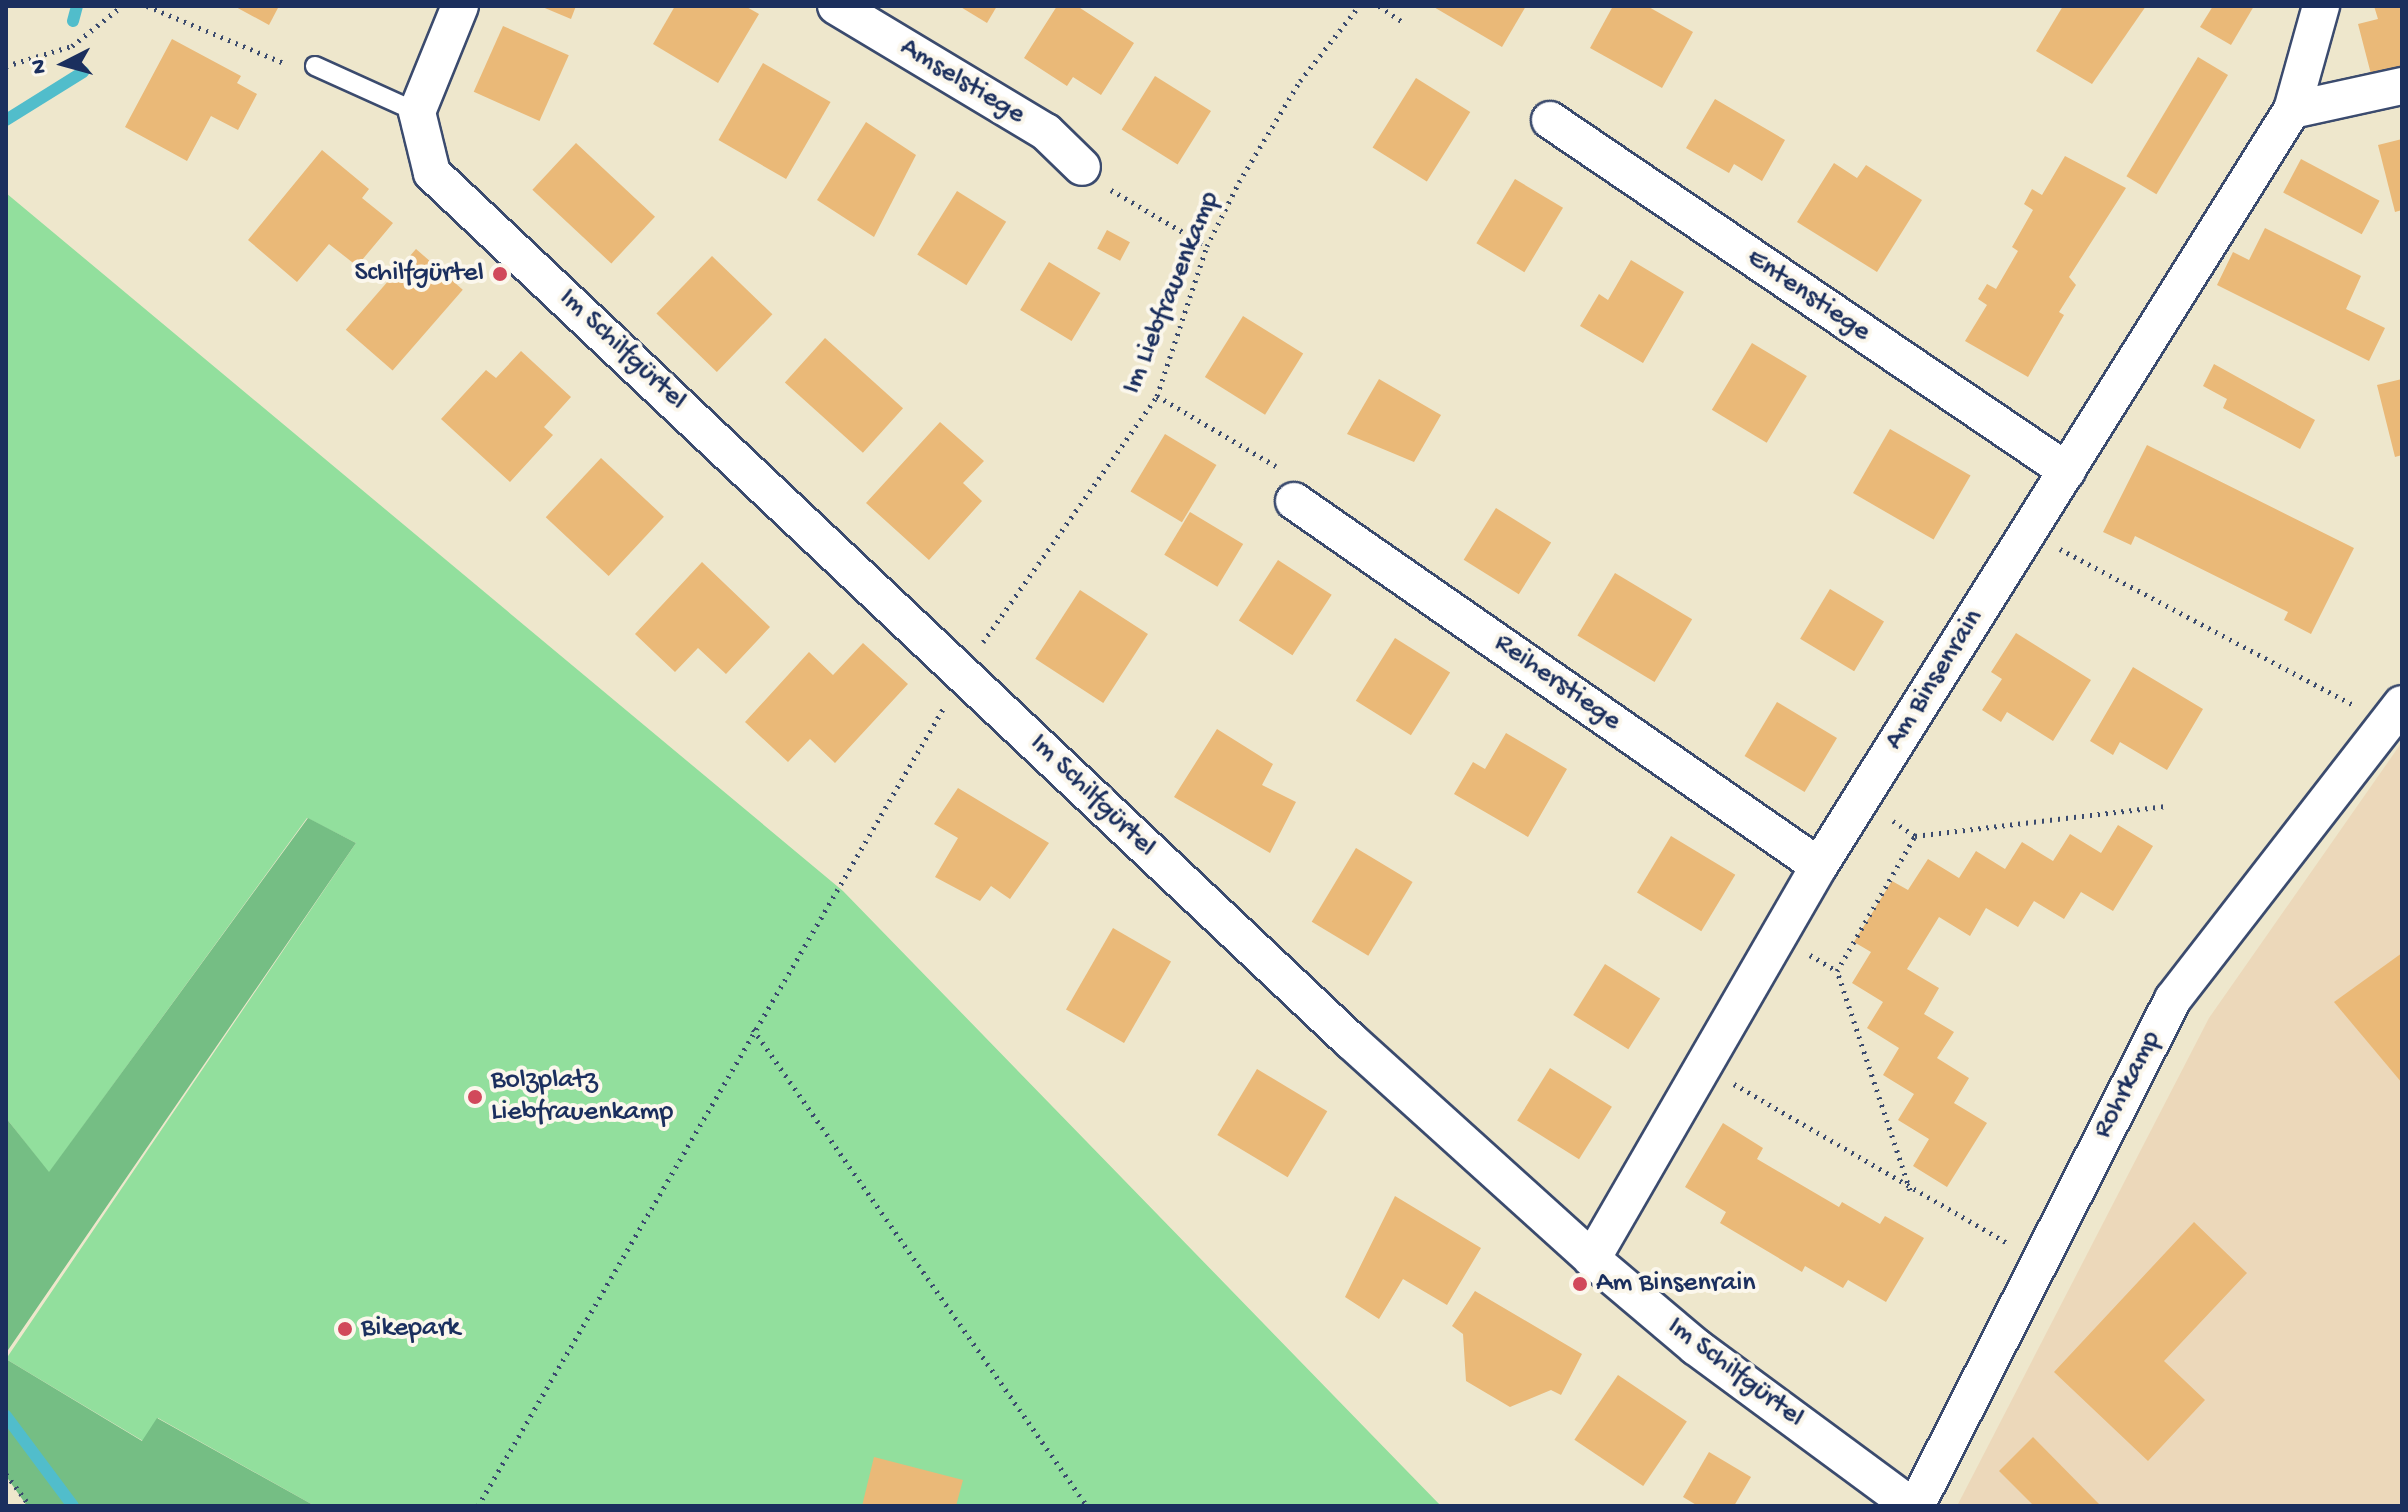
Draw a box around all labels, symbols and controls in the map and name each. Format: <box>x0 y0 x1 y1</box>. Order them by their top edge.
north arrow <box>24 24 104 104</box>
street label: Amselstiege <box>893 32 1031 132</box>
text: N <box>26 58 54 75</box>
street label: Im Liebfrauenkamp <box>1116 187 1228 399</box>
street label: Entenstiege <box>1740 242 1876 350</box>
place label: Schilfgürtel <box>355 257 484 291</box>
marker: Schilfgürtel <box>491 265 509 283</box>
street label: Im Schilfgürtel <box>551 282 693 418</box>
street label: Am Binsenrain <box>1878 603 1992 757</box>
street label: Reiherstiege <box>1487 627 1627 739</box>
street label: Im Schilfgürtel <box>1022 727 1162 865</box>
street label: Rohrkamp <box>2087 1026 2169 1144</box>
place label: Bolzplatz Liebfrauenkamp <box>491 1064 673 1130</box>
marker: Bolzplatz Liebfrauenkamp <box>466 1088 484 1106</box>
place label: Am Binsenrain <box>1596 1267 1756 1301</box>
marker: Am Binsenrain <box>1571 1275 1589 1293</box>
street label: Im Schilfgürtel <box>1660 1311 1810 1435</box>
place label: Bikepark <box>361 1312 460 1346</box>
marker: Bikepark <box>336 1320 354 1338</box>

